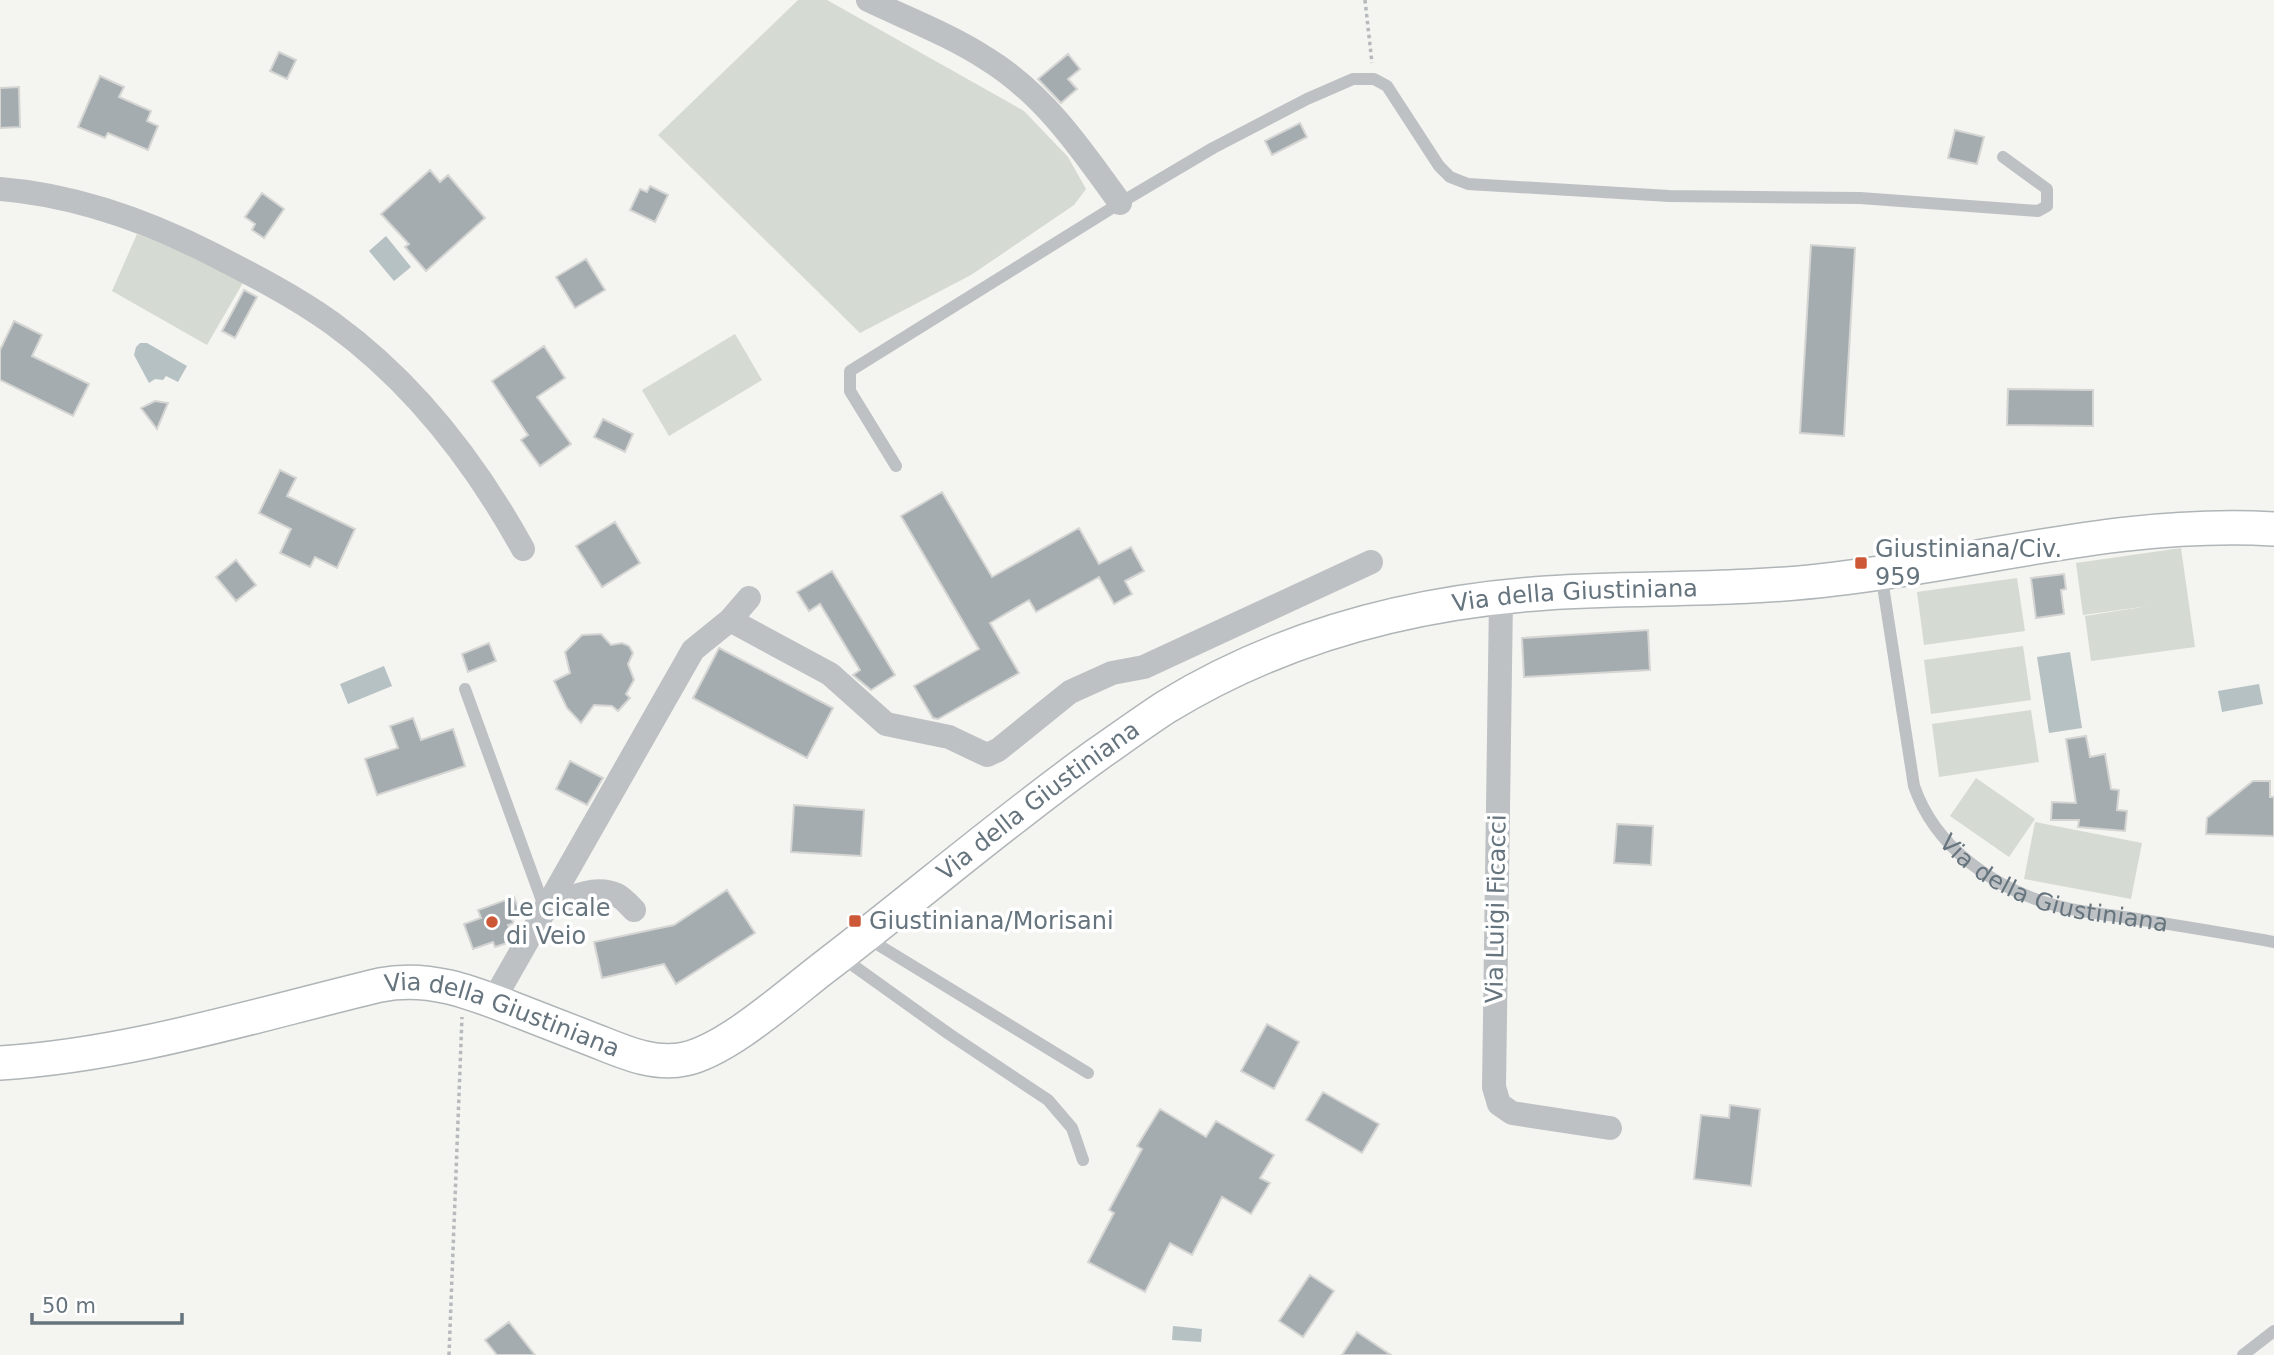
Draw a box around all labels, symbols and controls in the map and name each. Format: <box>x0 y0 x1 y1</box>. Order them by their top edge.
place label: Giustiniana/Civ. 959 <box>1875 535 2062 591</box>
marker: Giustiniana/Civ. 959 <box>1853 555 1869 571</box>
street label: Via della Giustiniana <box>1450 574 1698 618</box>
street label: Via della Giustiniana <box>932 715 1145 886</box>
street label: Via Luigi Ficacci <box>1480 814 1512 1004</box>
street label: Via della Giustiniana <box>1934 828 2170 938</box>
place label: Le cicale di Veio <box>506 894 611 950</box>
place label: Giustiniana/Morisani <box>869 907 1114 935</box>
marker: Giustiniana/Morisani <box>847 913 863 929</box>
marker: Le cicale di Veio <box>484 914 500 930</box>
street label: Via della Giustiniana <box>383 968 624 1063</box>
scale bar <box>32 1282 182 1326</box>
text: 50 m <box>42 1294 96 1318</box>

